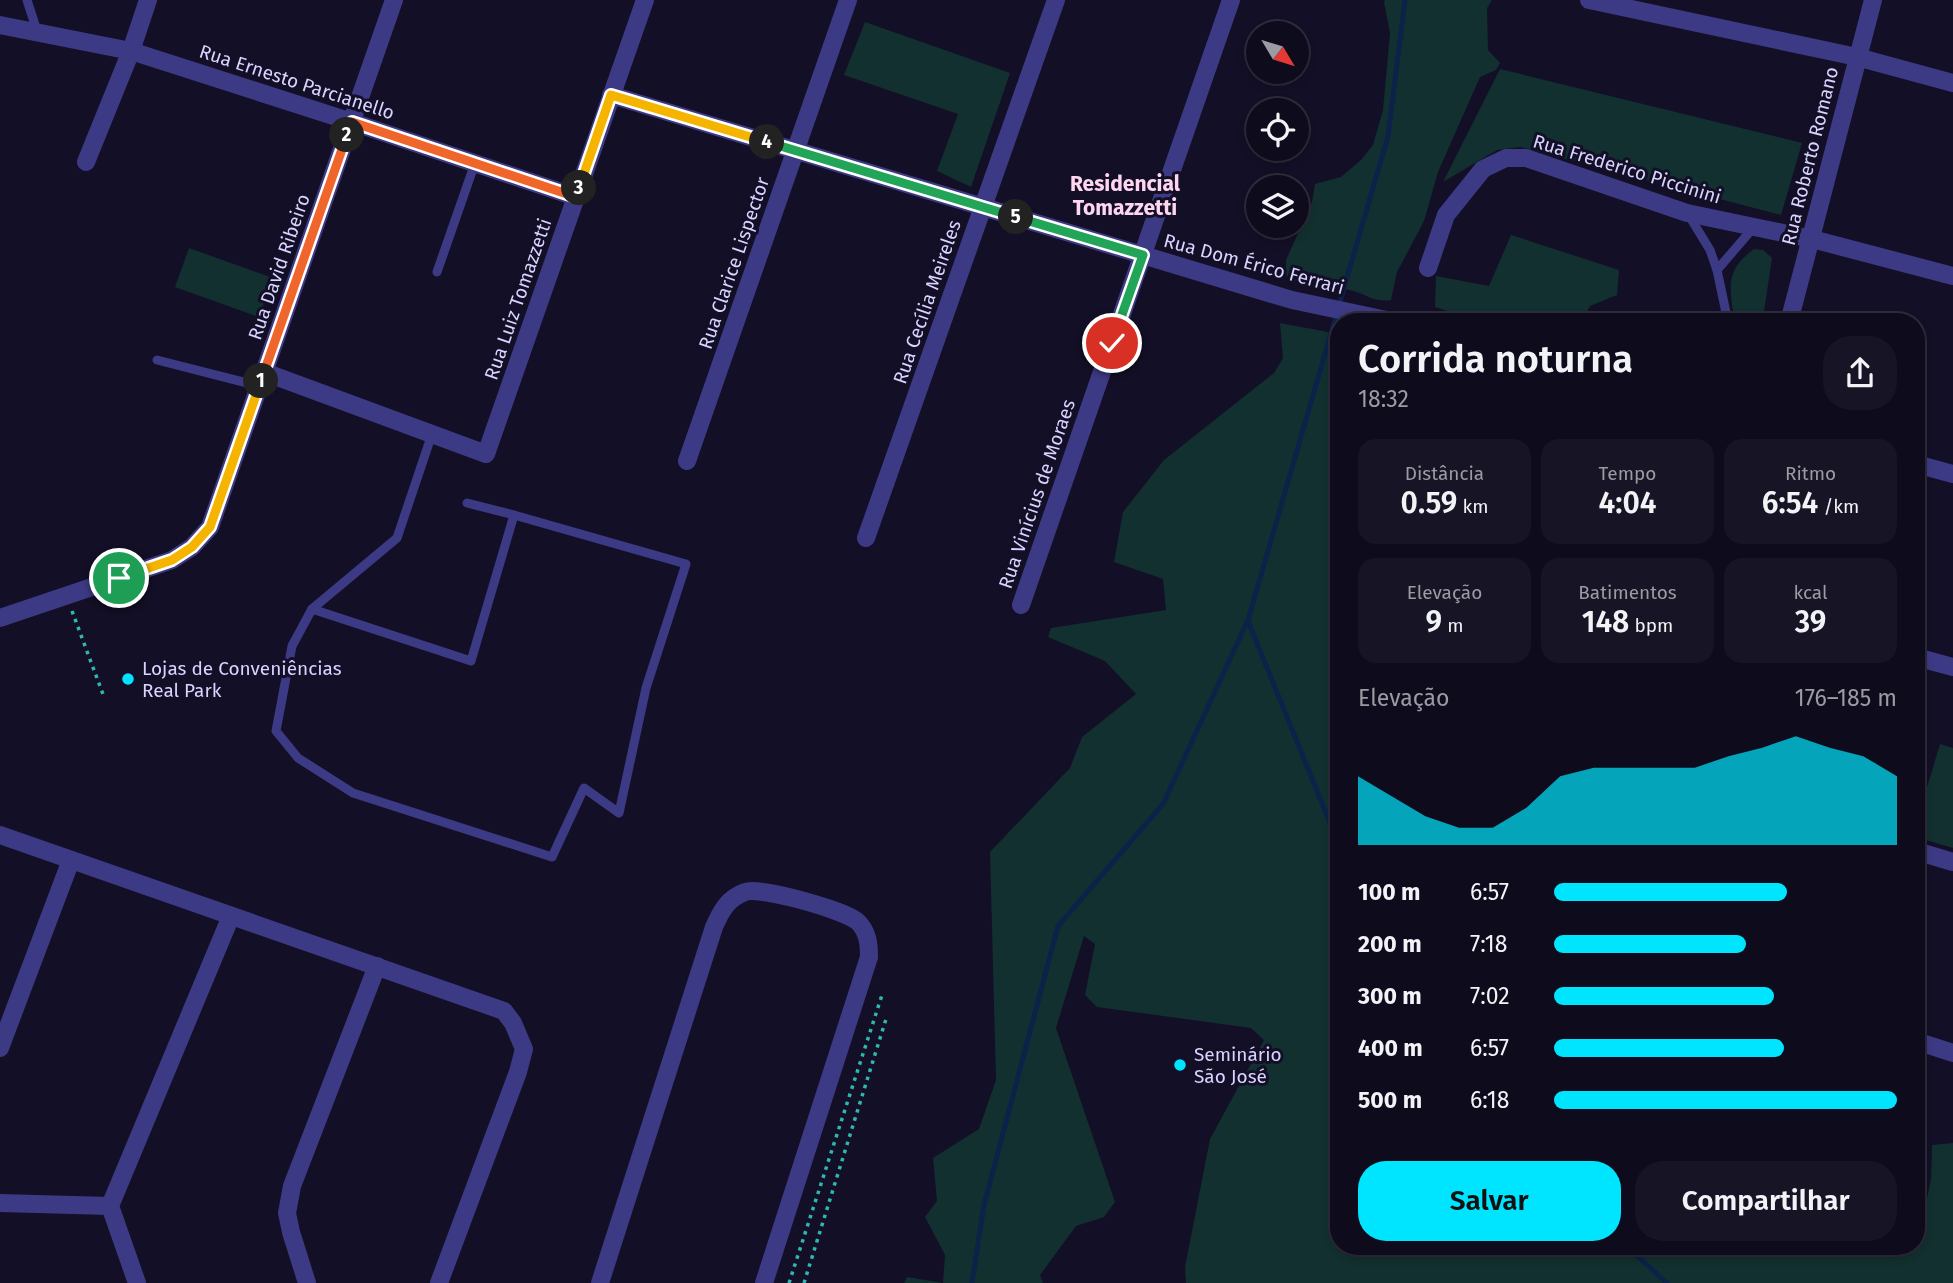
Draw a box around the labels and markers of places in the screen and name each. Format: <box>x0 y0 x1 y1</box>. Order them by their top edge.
pin: 2 <box>330 118 364 152</box>
pin: 4 <box>750 124 784 160</box>
pin: 3 <box>562 170 596 206</box>
pin: 5 <box>998 200 1034 234</box>
pin <box>1082 313 1142 373</box>
pin: 1 <box>244 364 278 398</box>
pin <box>89 548 149 608</box>
place label: Lojas de Conveniências Real Park <box>142 657 342 702</box>
marker: Lojas de Conveniências Real Park <box>120 671 136 687</box>
place label: Seminário São José <box>1194 1043 1282 1088</box>
marker: Seminário São José <box>1172 1057 1188 1073</box>

